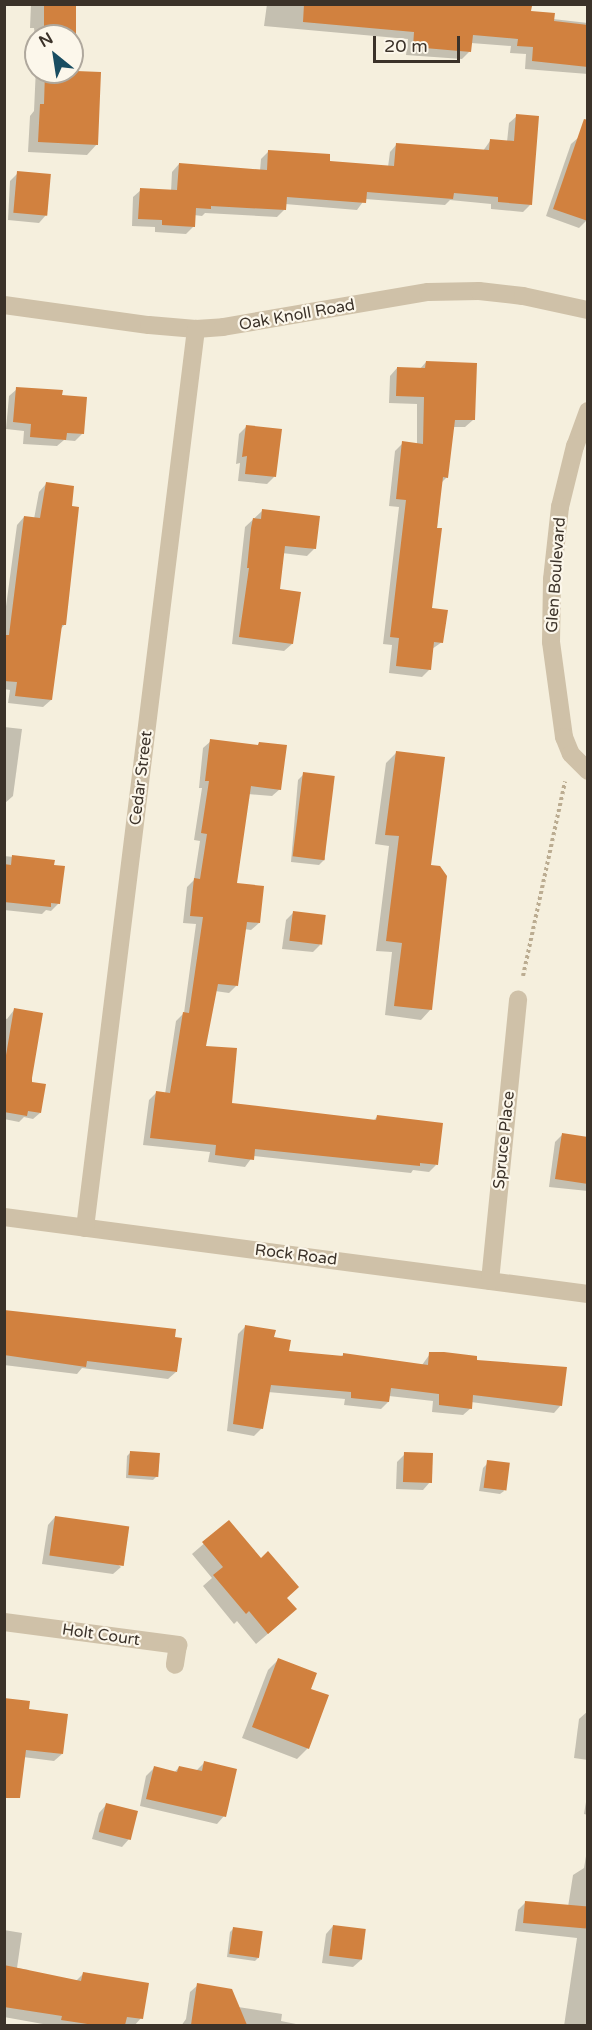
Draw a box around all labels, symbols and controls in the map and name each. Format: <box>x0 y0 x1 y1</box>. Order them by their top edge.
north arrow <box>24 24 84 84</box>
scale bar <box>376 24 463 62</box>
text: N <box>35 28 57 52</box>
text: 20 m <box>384 35 428 57</box>
street label: Oak Knoll Road <box>238 295 356 335</box>
street label: Glen Boulevard <box>542 517 570 633</box>
street label: Cedar Street <box>126 730 156 826</box>
street label: Spruce Place <box>489 1090 519 1190</box>
street label: Rock Road <box>254 1240 338 1270</box>
street label: Holt Court <box>61 1620 141 1650</box>

